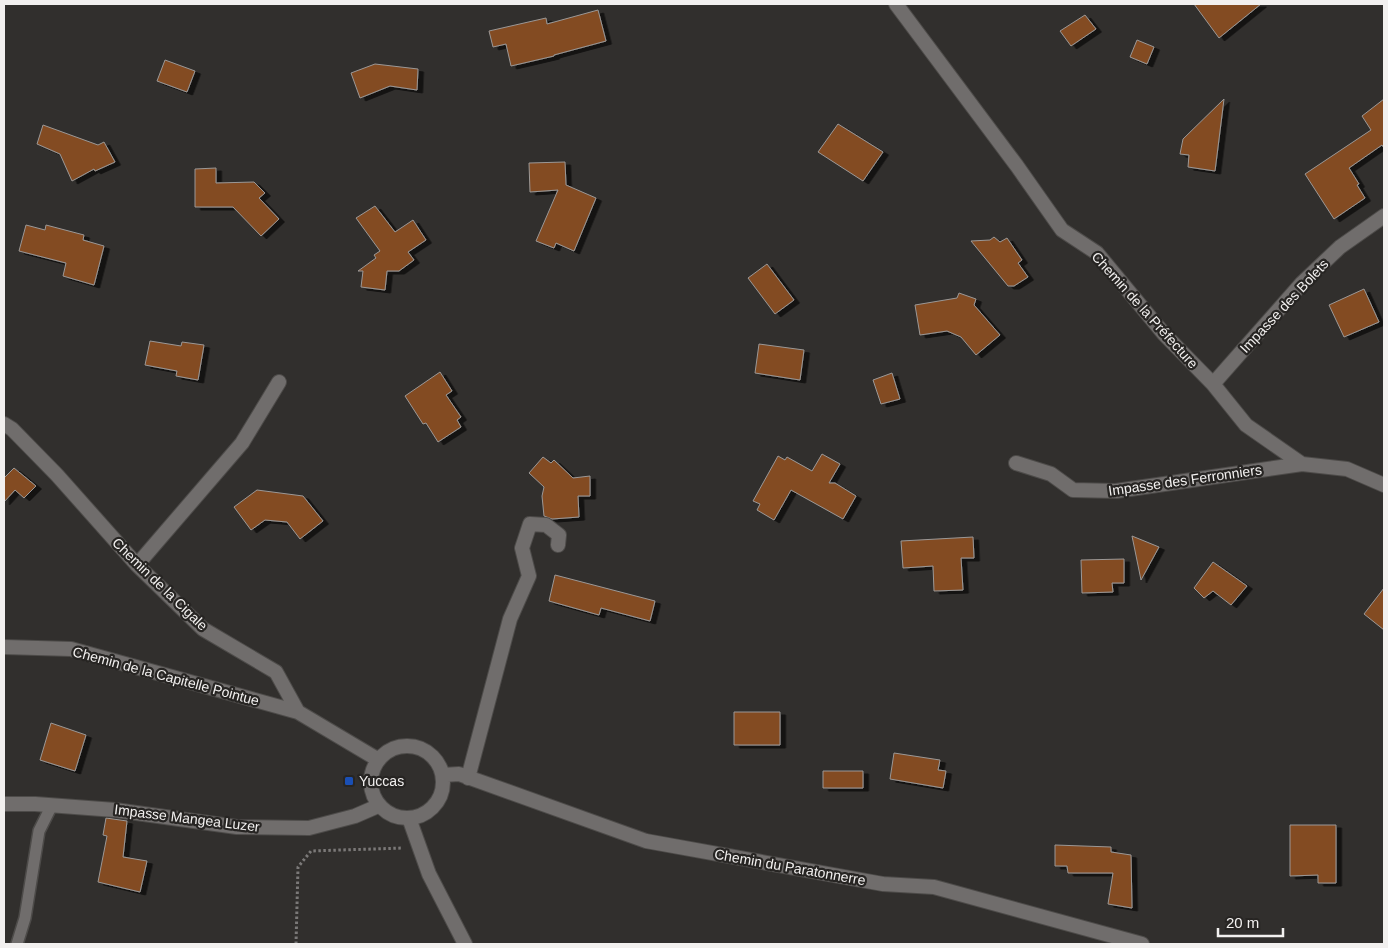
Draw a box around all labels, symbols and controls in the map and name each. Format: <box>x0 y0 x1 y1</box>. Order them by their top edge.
street label: Chemin de la Préfecture <box>1089 249 1202 372</box>
street label: Impasse des Bolets <box>1236 256 1332 356</box>
street label: Impasse des Ferronniers <box>1107 461 1263 499</box>
street label: Chemin de la Cigale <box>109 534 211 634</box>
street label: Chemin de la Capitelle Pointue <box>71 643 261 709</box>
place label: Yuccas <box>359 773 404 789</box>
marker: Yuccas <box>343 775 355 787</box>
street label: Impasse Mangea Luzer <box>113 801 261 835</box>
street label: Chemin du Paratonnerre <box>713 846 867 888</box>
scale bar <box>1218 906 1283 938</box>
text: 20 m <box>1226 914 1259 931</box>

